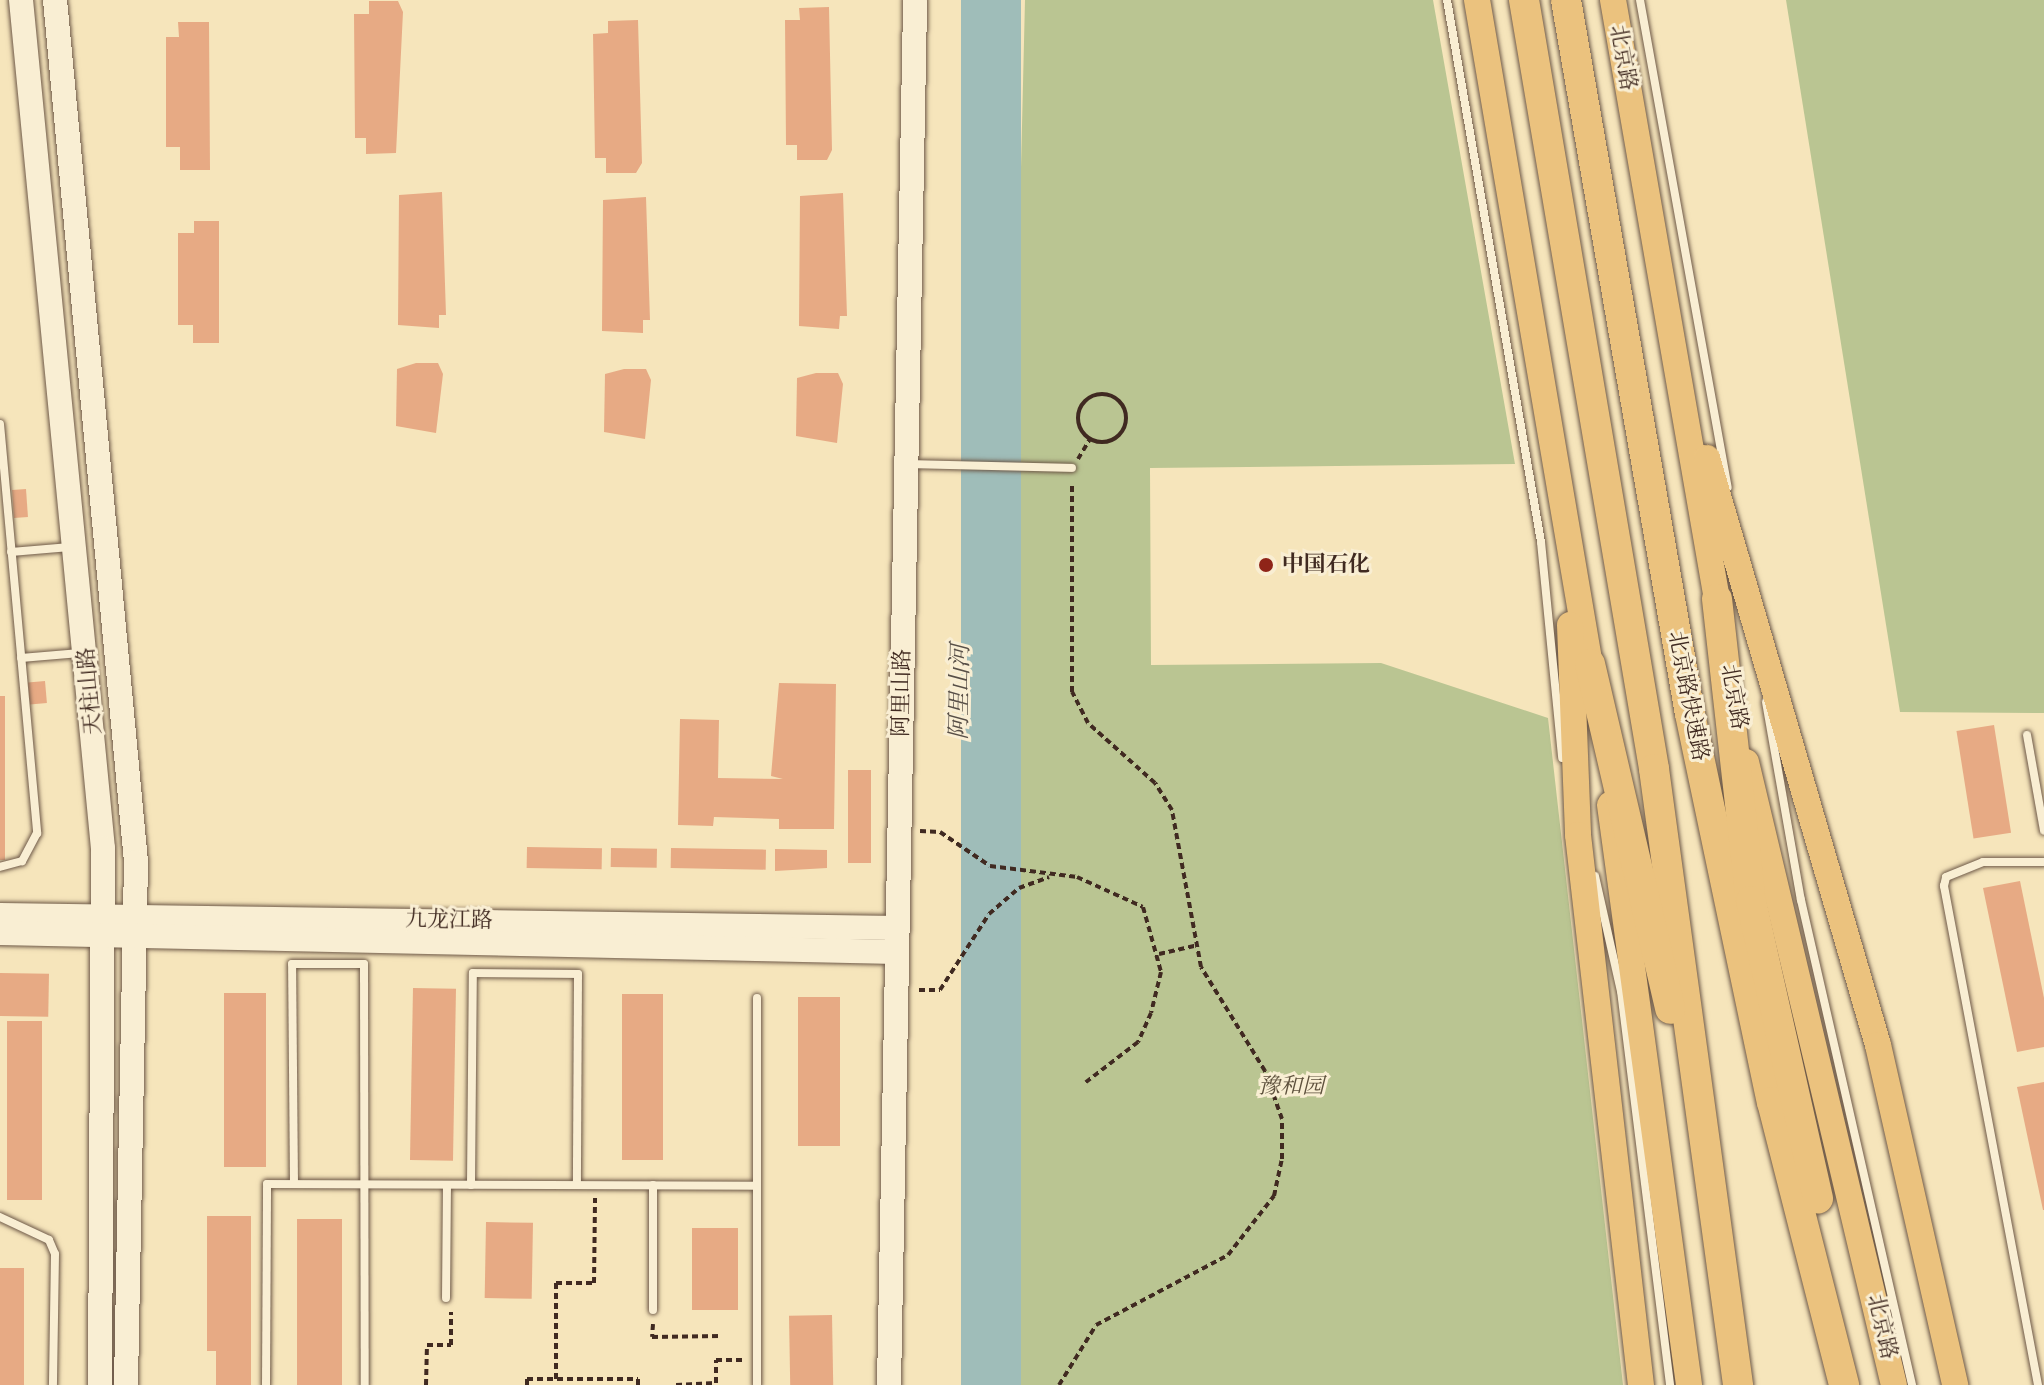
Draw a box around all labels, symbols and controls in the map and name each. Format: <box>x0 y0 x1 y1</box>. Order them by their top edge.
street label: 北京路 <box>1604 23 1642 93</box>
place label: 中国石化 <box>1282 552 1370 578</box>
marker: 中国石化 <box>1257 556 1275 574</box>
street label: 北京路快速路 <box>1662 629 1714 763</box>
water label: 阿里山河 <box>945 644 975 740</box>
street label: 天柱山路 <box>73 646 107 736</box>
street label: 阿里山路 <box>888 649 916 737</box>
street label: 北京路 <box>1715 662 1753 732</box>
street label: 九龙江路 <box>405 906 493 934</box>
park label: 豫和园 <box>1258 1074 1324 1100</box>
street label: 北京路 <box>1862 1292 1902 1362</box>

